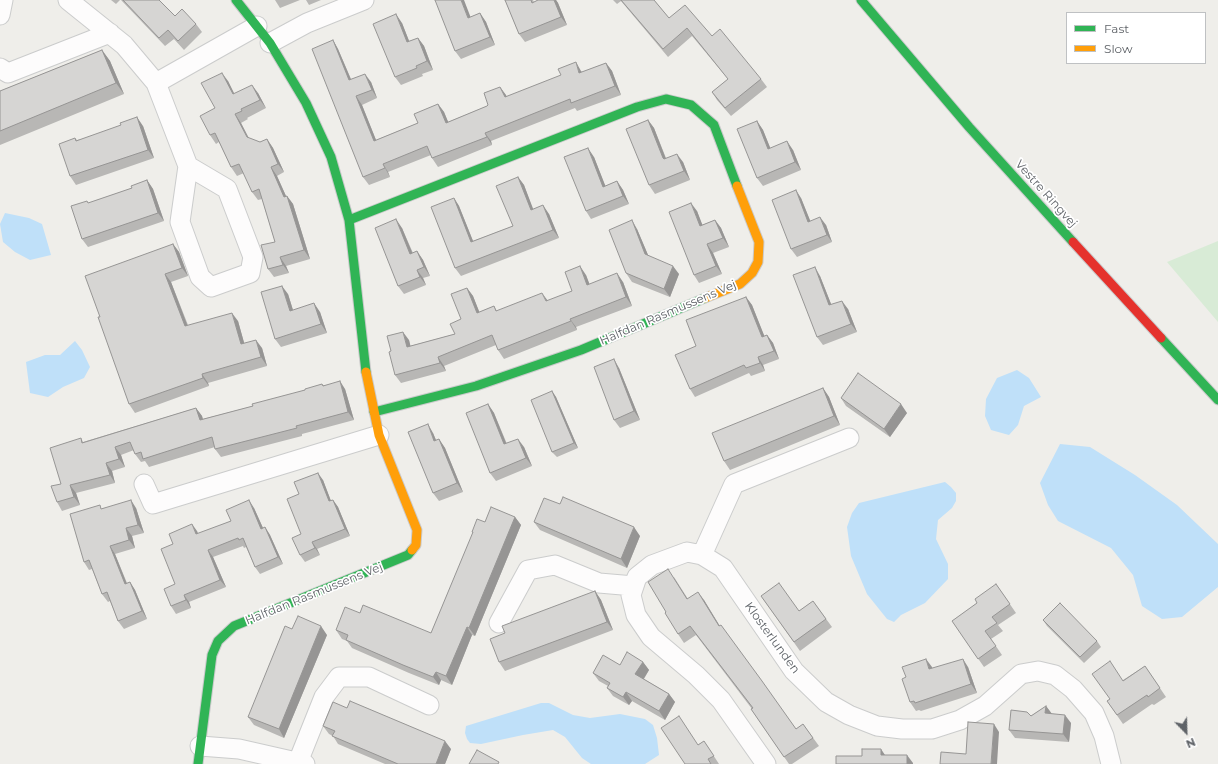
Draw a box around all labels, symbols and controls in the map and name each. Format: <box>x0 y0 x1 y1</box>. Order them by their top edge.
legend <box>1066 12 1206 64</box>
text: Fast <box>1104 21 1129 36</box>
text: Slow <box>1104 41 1133 56</box>
street label: Vestre Ringvej <box>1012 157 1080 231</box>
street label: Halfdan Rasmussens Vej <box>597 278 739 348</box>
street label: Halfdan Rasmussens Vej <box>243 560 385 628</box>
street label: Klosterlunden <box>741 600 803 676</box>
north arrow <box>1166 712 1206 752</box>
text: N <box>1184 735 1198 751</box>

